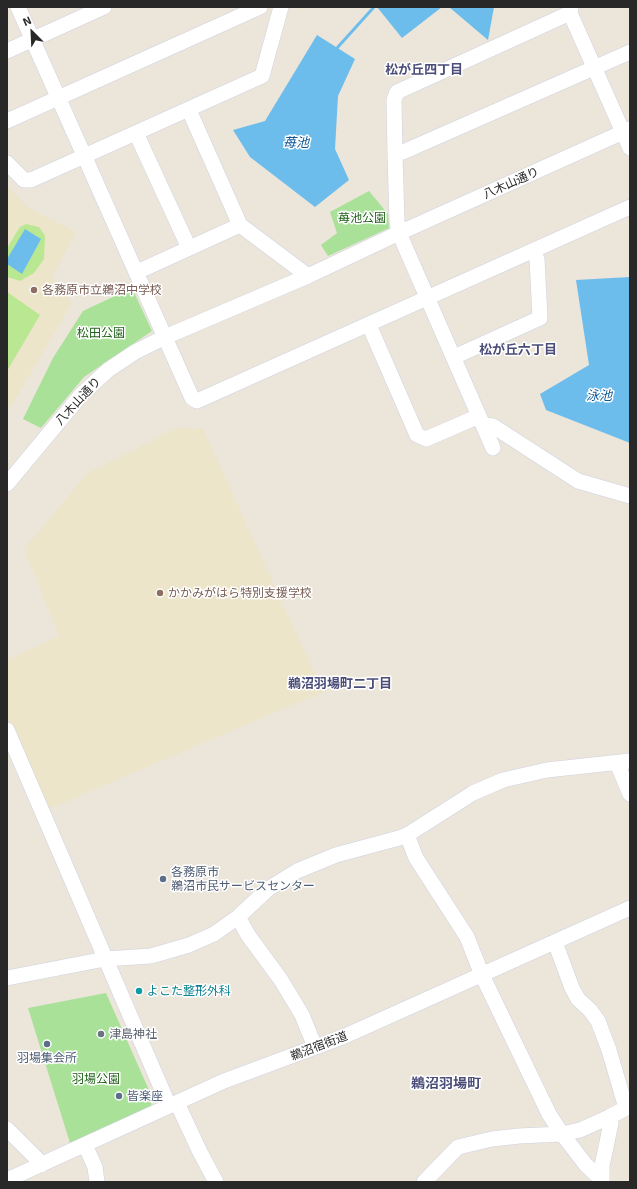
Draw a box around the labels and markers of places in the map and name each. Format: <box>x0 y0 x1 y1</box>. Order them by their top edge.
place label: 各務原市立鵜沼中学校 <box>42 283 162 297</box>
marker: 各務原市立鵜沼中学校 <box>29 285 39 295</box>
place label: かかみがはら特別支援学校 <box>168 586 312 600</box>
marker: かかみがはら特別支援学校 <box>155 588 165 598</box>
place label: 各務原市 鵜沼市民サービスセンター <box>171 865 315 893</box>
marker: 各務原市 鵜沼市民サービスセンター <box>158 874 168 884</box>
place label: よこた整形外科 <box>147 984 231 998</box>
marker: よこた整形外科 <box>134 986 144 996</box>
place label: 津島神社 <box>109 1027 157 1041</box>
marker: 津島神社 <box>96 1029 106 1039</box>
marker: 羽場集会所 <box>42 1039 52 1049</box>
place label: 羽場集会所 <box>17 1051 77 1065</box>
place label: 皆楽座 <box>127 1089 163 1103</box>
marker: 皆楽座 <box>114 1091 124 1101</box>

